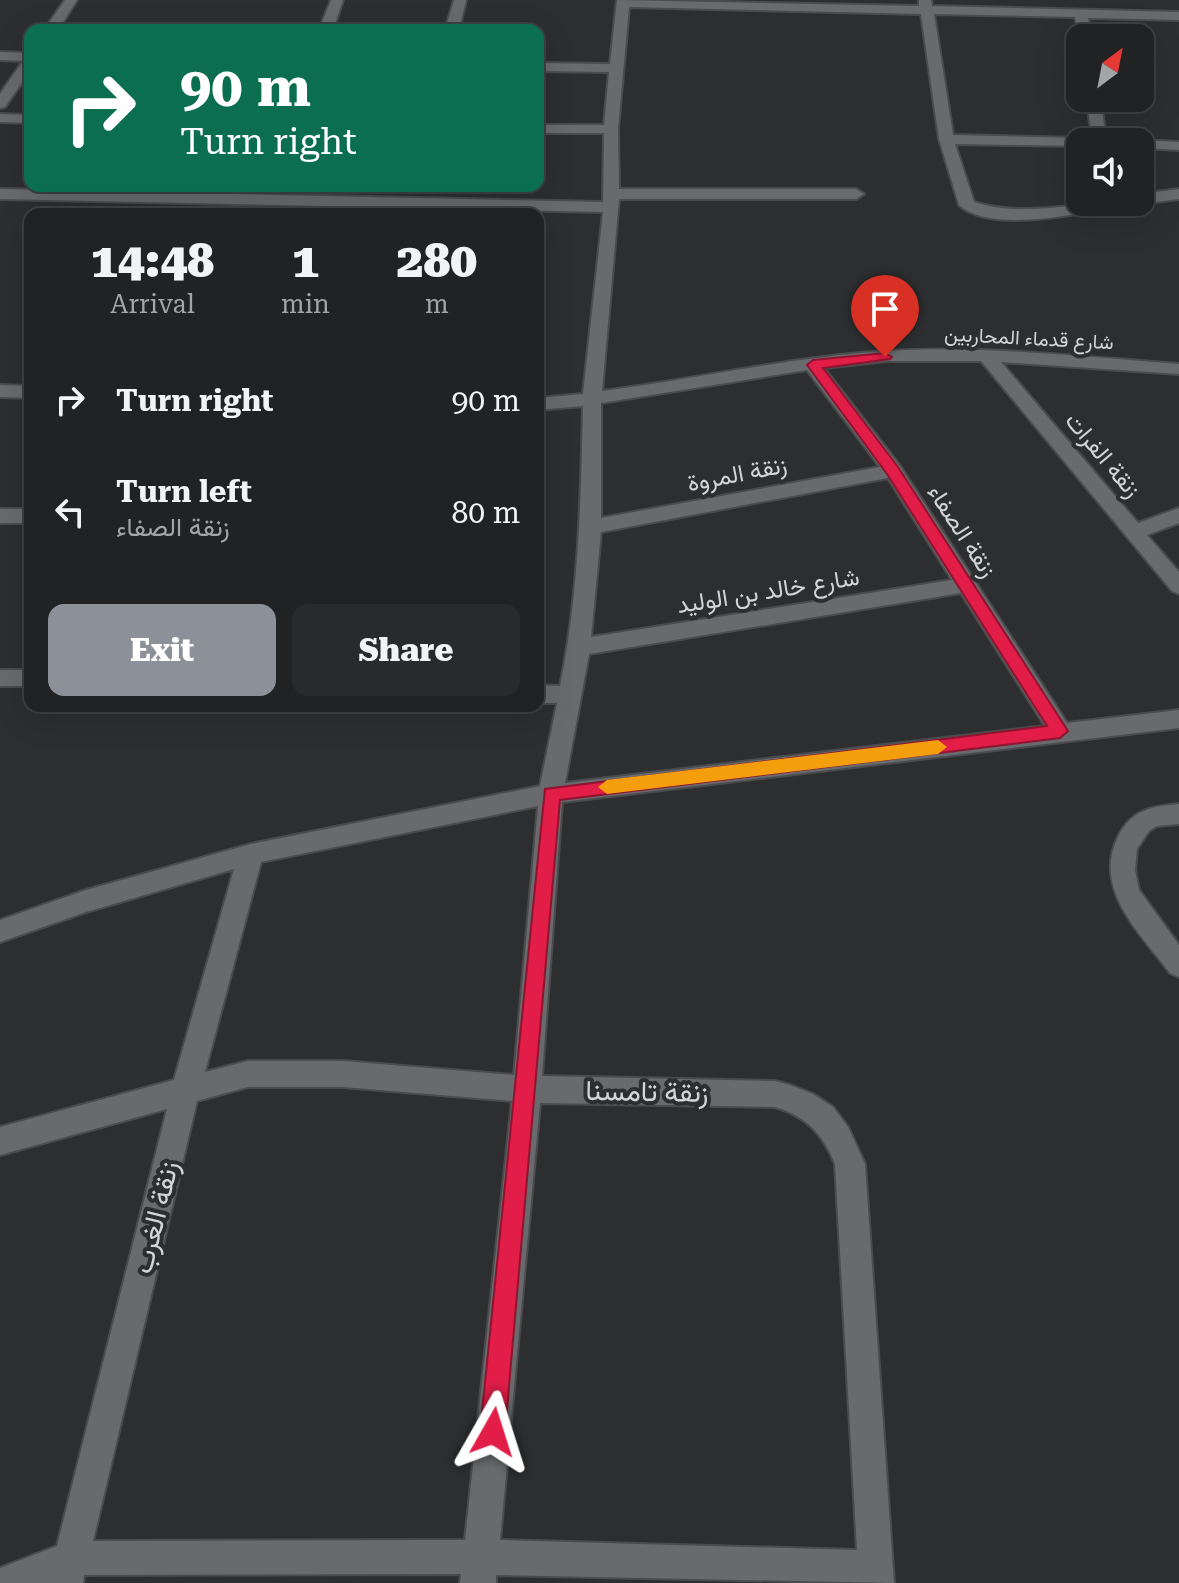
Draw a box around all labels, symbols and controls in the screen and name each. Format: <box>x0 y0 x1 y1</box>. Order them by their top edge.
north arrow <box>1066 24 1154 112</box>
map controls <box>1066 24 1154 216</box>
text: 90 m <box>180 54 311 120</box>
icon: right <box>48 56 152 160</box>
text: Turn right <box>180 121 357 163</box>
button: sound <box>1066 128 1154 216</box>
text: 14:48 <box>91 233 214 289</box>
text: 1 <box>292 233 319 289</box>
text: 280 <box>397 233 477 289</box>
pin <box>851 275 919 357</box>
icon: arrive <box>863 287 907 331</box>
text: Arrival <box>110 289 195 319</box>
text: min <box>281 289 330 319</box>
text: m <box>425 289 449 319</box>
street label: شارع قدماء المحاربين <box>944 322 1114 356</box>
icon: right <box>48 378 92 422</box>
text: Turn right <box>116 383 273 418</box>
text: 90 m <box>451 383 520 418</box>
street label: زنقة الفرات <box>1059 407 1147 504</box>
street label: زنقة المروة <box>685 451 789 498</box>
text: Turn left <box>116 474 252 509</box>
street label: زنقة الصفاء <box>921 479 1002 583</box>
icon: left <box>48 490 92 534</box>
text: 80 m <box>451 495 520 530</box>
text: زنقة الصفاء <box>116 512 230 542</box>
street label: شارع خالد بن الوليد <box>675 563 862 621</box>
button: Exit <box>48 604 276 696</box>
button: Share <box>292 604 520 696</box>
street label: زنقة تامسنا <box>585 1074 709 1110</box>
street label: زنقة الغرب <box>126 1157 186 1277</box>
position arrow <box>451 1390 535 1474</box>

